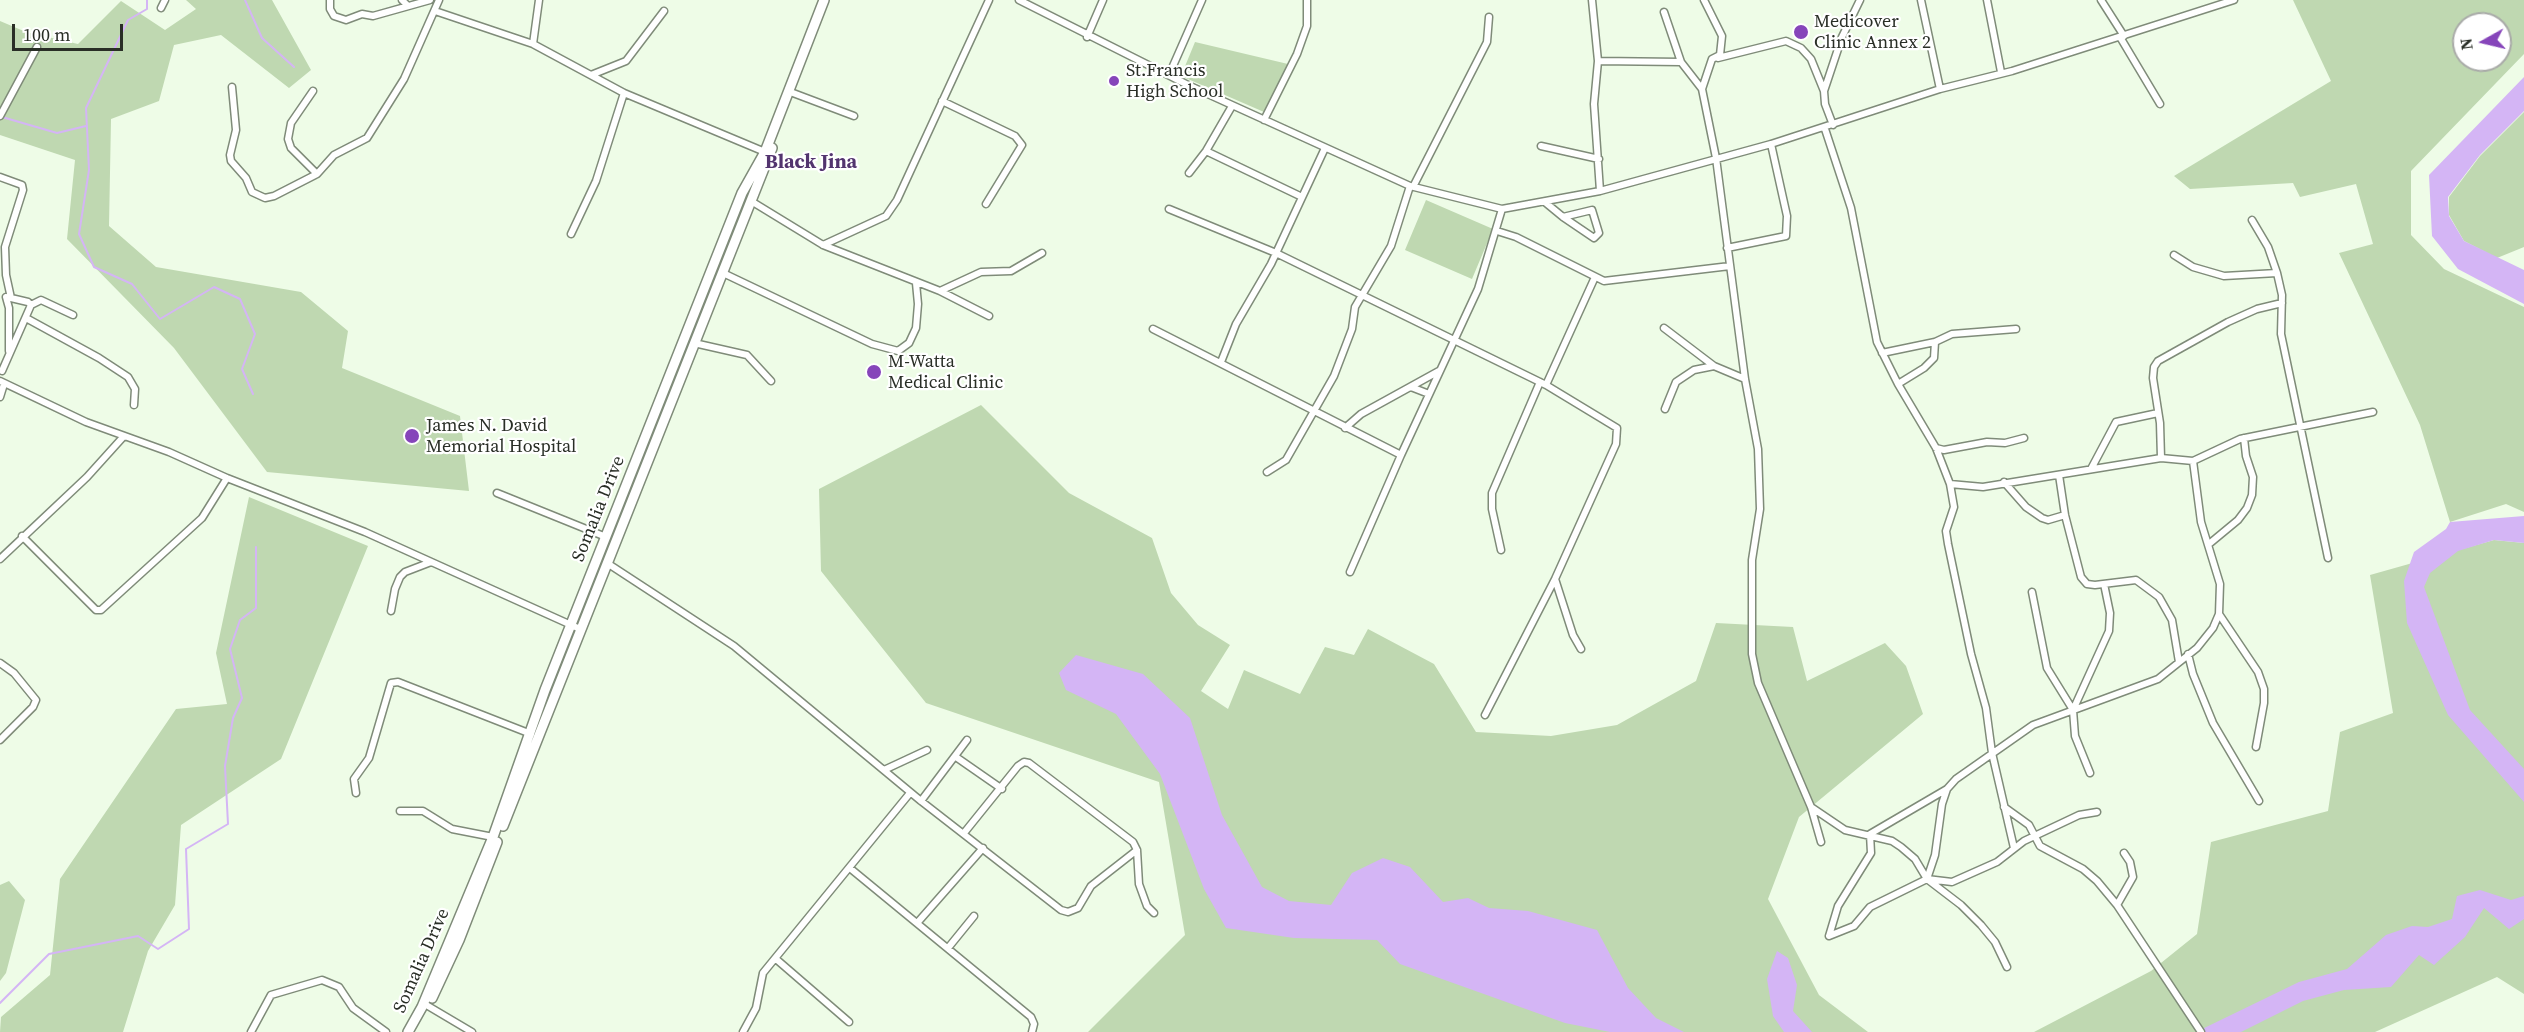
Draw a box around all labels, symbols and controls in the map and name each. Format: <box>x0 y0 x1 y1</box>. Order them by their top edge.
place label: Medicover Clinic Annex 2 <box>1814 11 1931 54</box>
scale bar <box>15 12 126 50</box>
north arrow <box>2452 12 2512 72</box>
text: 100 m <box>23 22 70 47</box>
marker: Medicover Clinic Annex 2 <box>1792 23 1810 41</box>
text: N <box>2454 37 2478 52</box>
place label: St.Francis High School <box>1126 60 1223 103</box>
marker: St.Francis High School <box>1107 74 1121 88</box>
district label: Black Jina <box>765 151 857 175</box>
place label: M-Watta Medical Clinic <box>888 351 1003 394</box>
marker: M-Watta Medical Clinic <box>865 363 883 381</box>
place label: James N. David Memorial Hospital <box>426 415 576 458</box>
marker: James N. David Memorial Hospital <box>403 427 421 445</box>
street label: Somalia Drive <box>568 453 630 565</box>
street label: Somalia Drive <box>389 905 455 1017</box>

